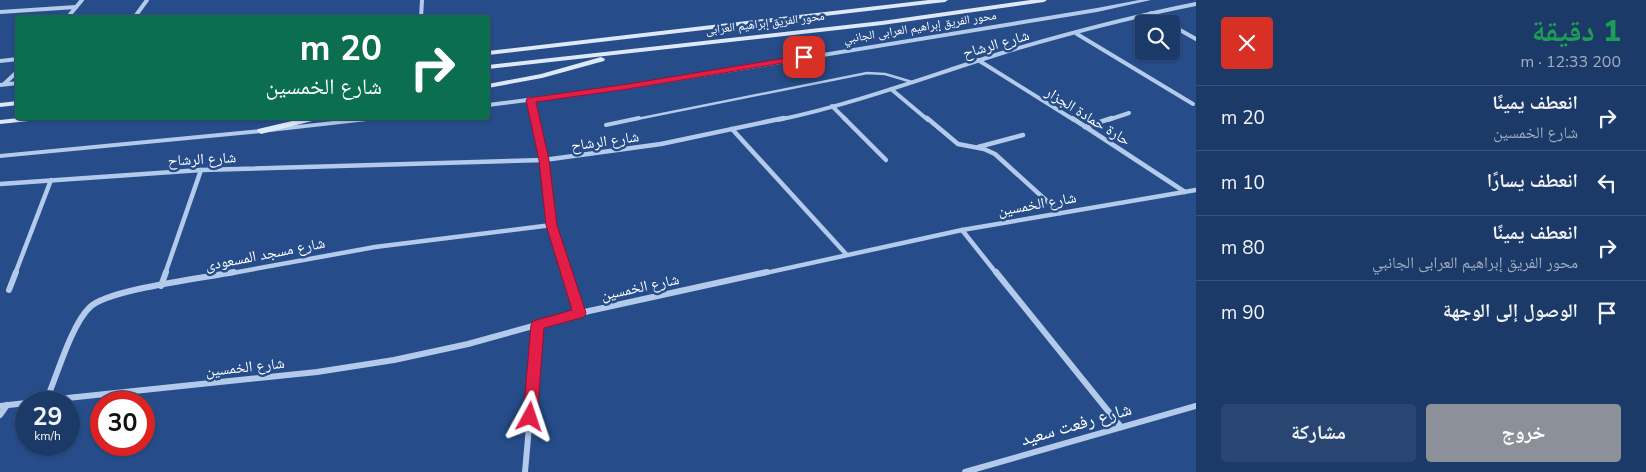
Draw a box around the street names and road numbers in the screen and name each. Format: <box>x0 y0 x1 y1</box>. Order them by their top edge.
street label: محور الفريق إبراهيم العرابى الجانبي <box>842 7 998 49</box>
street label: محور الفريق إبراهيم العرابى <box>705 8 825 38</box>
street label: شارع الرشاح <box>960 25 1032 63</box>
street label: حارة حمادة الجزار <box>1041 81 1135 150</box>
street label: شارع الرشاح <box>570 126 640 156</box>
street label: شارع الرشاح <box>167 147 237 171</box>
street label: شارع الخمسين <box>996 187 1078 221</box>
street label: شارع مسجد المسعودى <box>203 233 327 275</box>
street label: شارع الخمسين <box>599 269 681 305</box>
street label: شارع الخمسين <box>204 353 286 381</box>
street label: شارع رفعت سعيد <box>1018 397 1134 451</box>

